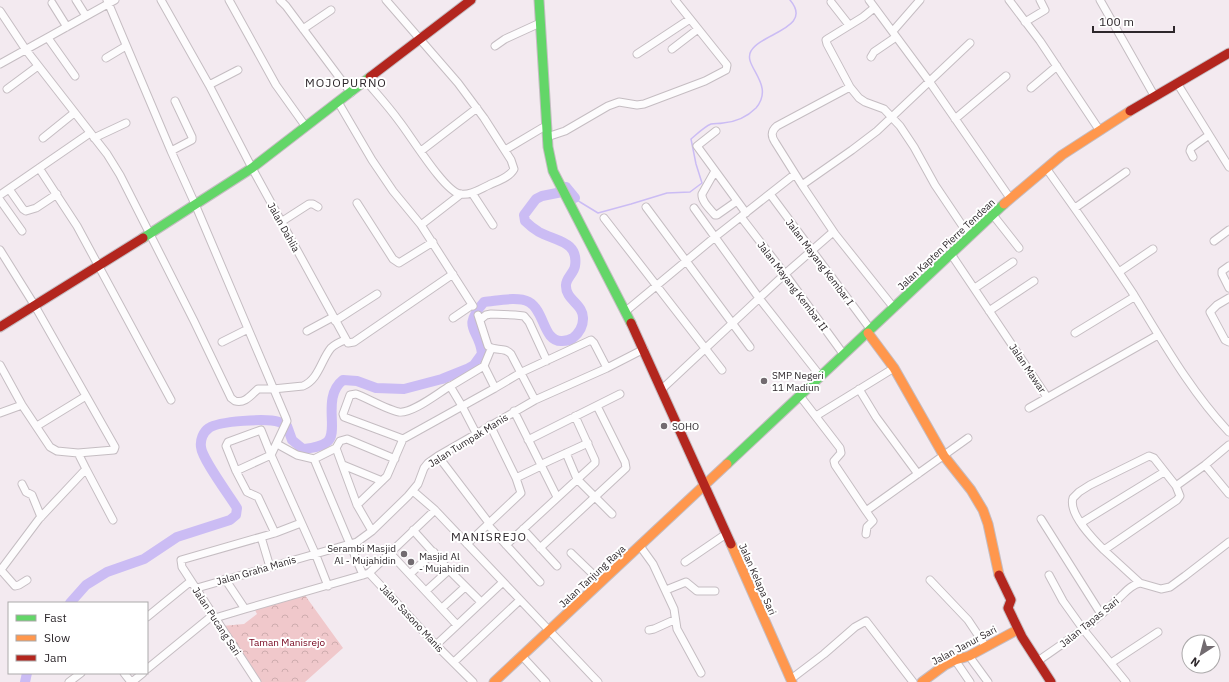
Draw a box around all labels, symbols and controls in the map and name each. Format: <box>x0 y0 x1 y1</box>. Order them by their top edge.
scale bar <box>1093 8 1174 34</box>
text: 100 m <box>1099 14 1134 29</box>
district label: MOJOPURNO <box>305 75 387 90</box>
street label: Jalan Kapten Pierre Tendean <box>895 196 998 293</box>
street label: Jalan Dahlia <box>265 200 303 255</box>
street label: Jalan Mayang Kembar I <box>783 216 856 308</box>
street label: Jalan Mayang Kembar II <box>755 239 831 334</box>
street label: Jalan Mawar <box>1006 341 1049 396</box>
place label: SMP Negeri 11 Madiun <box>772 369 824 394</box>
marker: SMP Negeri 11 Madiun <box>759 376 769 386</box>
street label: Jalan Tumpak Manis <box>426 411 511 470</box>
place label: SOHO <box>672 420 699 433</box>
marker: SOHO <box>659 421 669 431</box>
district label: MANISREJO <box>451 529 527 544</box>
street label: Jalan Kelapa Sari <box>736 541 779 617</box>
place label: Serambi Masjid Al - Mujahidin <box>327 542 396 567</box>
street label: Jalan Tanjung Raya <box>557 542 629 610</box>
marker: Serambi Masjid Al - Mujahidin <box>399 549 409 559</box>
place label: Masjid Al - Mujahidin <box>419 550 469 575</box>
street label: Jalan Graha Manis <box>215 553 298 588</box>
marker: Masjid Al - Mujahidin <box>406 557 416 567</box>
street label: Jalan Sasono Manis <box>377 582 447 655</box>
street label: Jalan Pucang Sari <box>190 584 244 658</box>
street label: Jalan Tapas Sari <box>1057 594 1122 650</box>
legend <box>8 602 148 674</box>
text: Fast <box>44 610 67 625</box>
street label: Jalan Janur Sari <box>930 623 999 668</box>
text: Slow <box>44 630 70 645</box>
north arrow <box>1181 634 1221 674</box>
park label: Taman Manisrejo <box>249 636 325 649</box>
text: Jam <box>44 650 67 665</box>
text: N <box>1188 654 1202 670</box>

